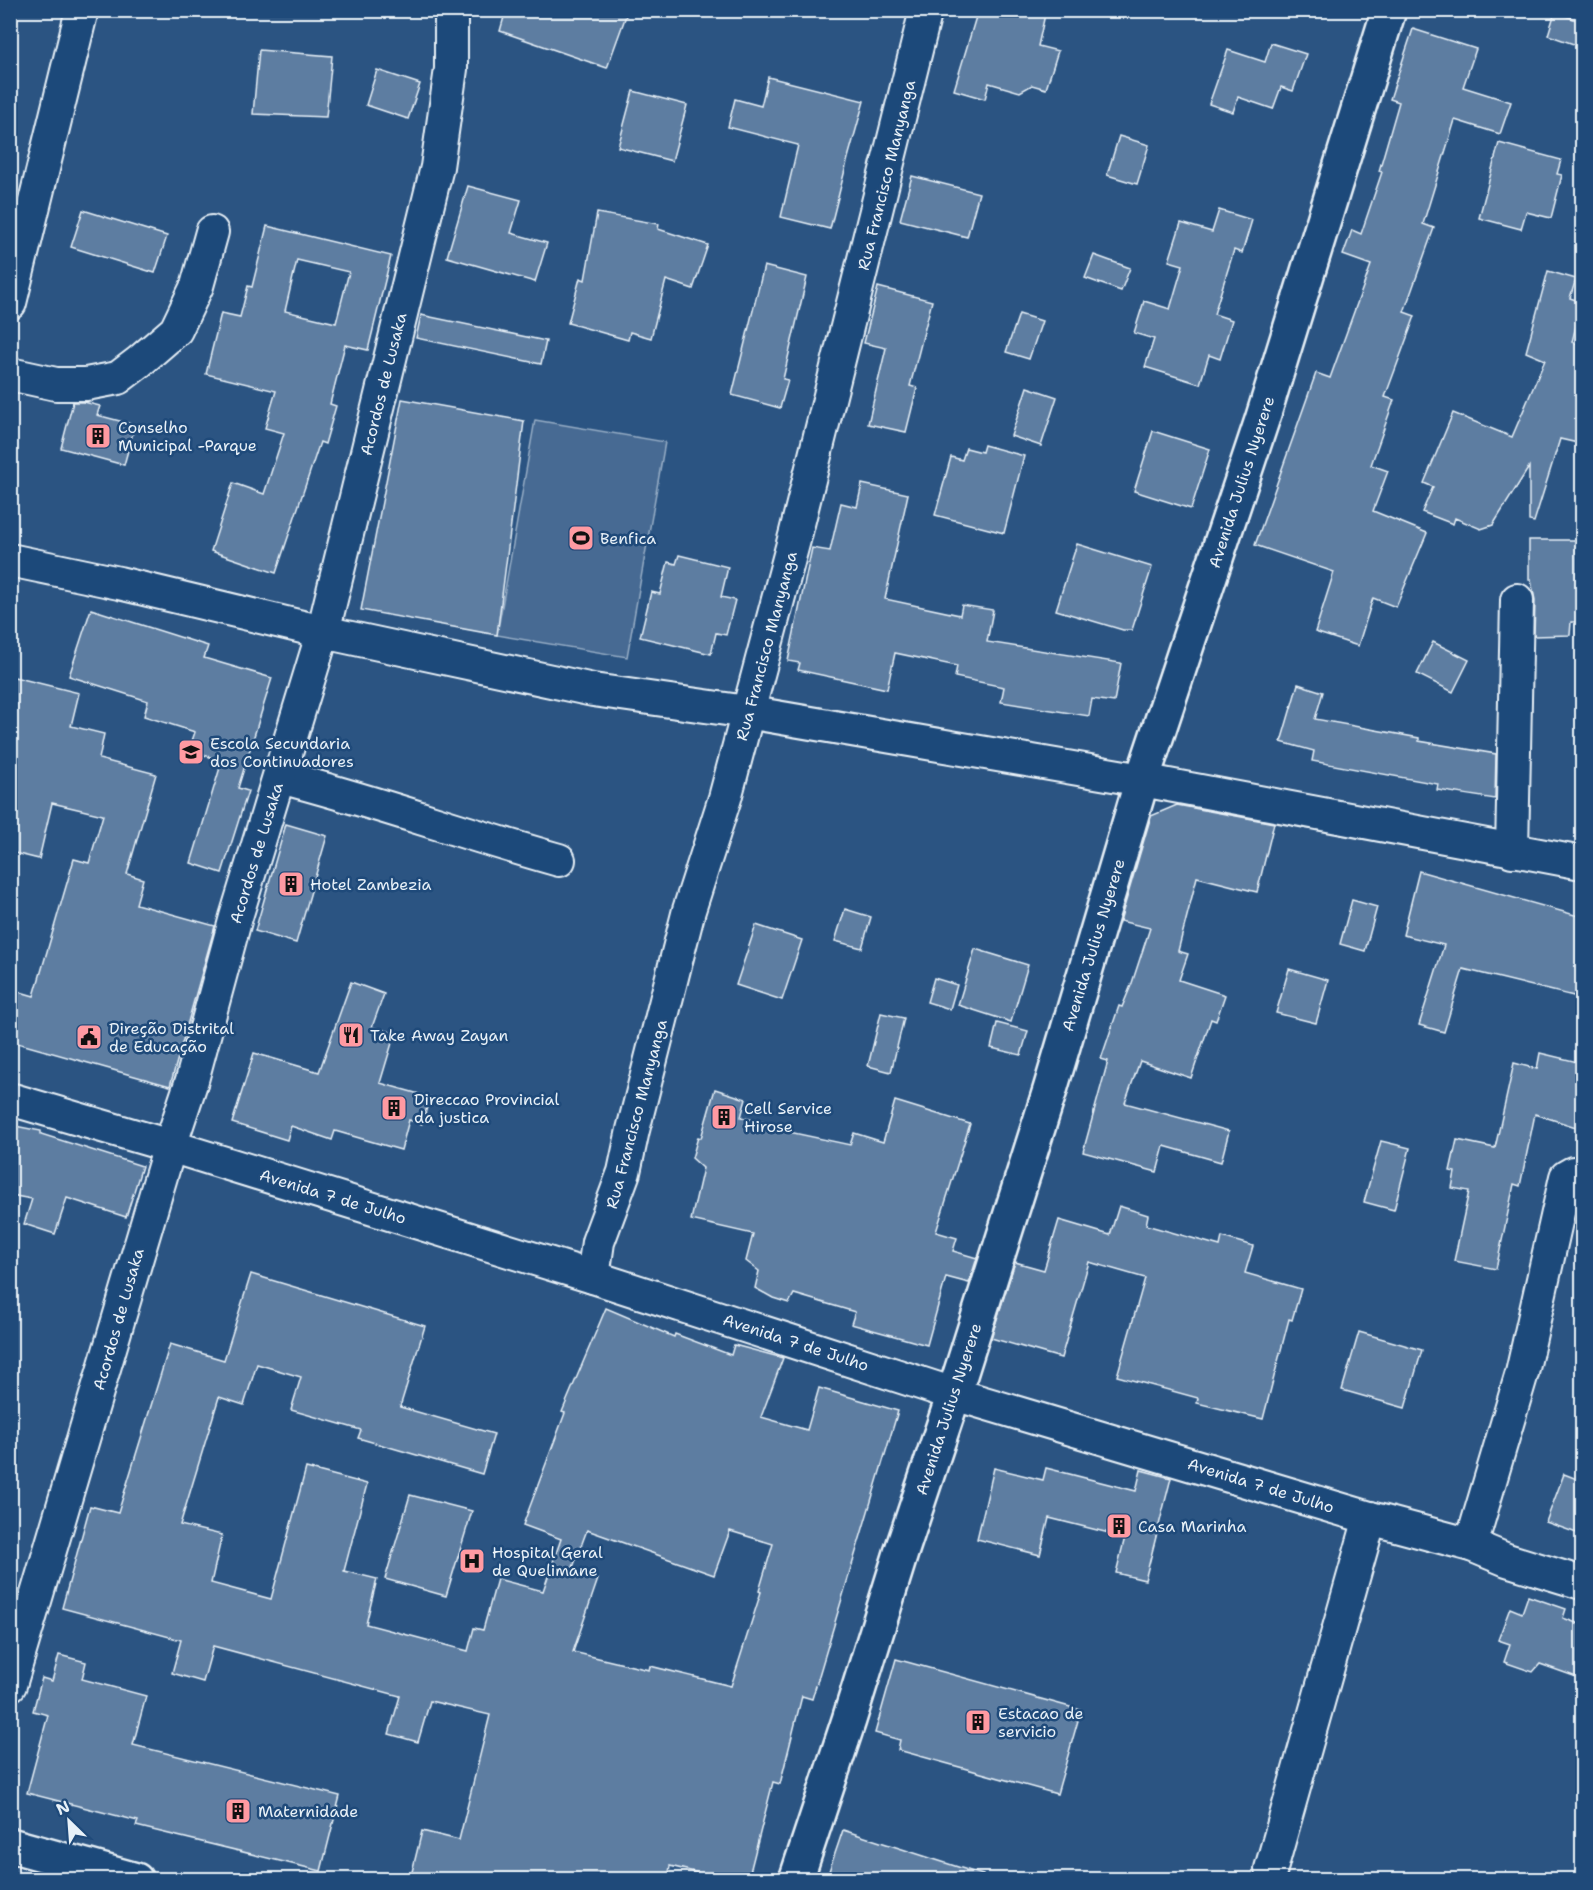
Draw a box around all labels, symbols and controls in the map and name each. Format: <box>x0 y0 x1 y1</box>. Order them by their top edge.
street label: Rua Francisco Manyanga <box>853 78 920 272</box>
street label: Acordos de Lusaka <box>356 310 411 458</box>
street label: Avenida Julius Nyerere <box>1204 394 1279 571</box>
place label: Conselho Municipal -Parque <box>118 417 257 456</box>
building icon: Conselho Municipal -Parque <box>83 421 113 451</box>
sports icon: Benfica <box>566 523 596 553</box>
place label: Benfica <box>600 528 656 549</box>
street label: Rua Francisco Manyanga <box>731 549 802 743</box>
place label: Escola Secundaria dos Continuadores <box>210 733 354 772</box>
school or university icon: Escola Secundaria dos Continuadores <box>176 737 206 767</box>
street label: Acordos de Lusaka <box>225 780 288 926</box>
street label: Avenida Julius Nyerere <box>1057 856 1130 1034</box>
building icon: Hotel Zambezia <box>276 869 306 899</box>
place label: Hotel Zambezia <box>310 874 432 895</box>
street label: Rua Francisco Manyanga <box>601 1017 672 1211</box>
place label: Direção Distrital de Educação <box>109 1018 234 1057</box>
restaurant icon: Take Away Zayan <box>336 1020 366 1050</box>
public building icon: Direção Distrital de Educação <box>74 1022 104 1052</box>
place label: Take Away Zayan <box>370 1025 508 1046</box>
place label: Direccao Provincial da justica <box>414 1089 559 1128</box>
building icon: Direccao Provincial da justica <box>379 1093 409 1123</box>
place label: Cell Service Hirose <box>744 1098 832 1137</box>
building icon: Cell Service Hirose <box>709 1102 739 1132</box>
street label: Avenida 7 de Julho <box>257 1164 409 1229</box>
street label: Acordos de Lusaka <box>88 1246 149 1393</box>
street label: Avenida 7 de Julho <box>720 1309 872 1376</box>
street label: Avenida Julius Nyerere <box>911 1321 986 1498</box>
street label: Avenida 7 de Julho <box>1185 1453 1337 1518</box>
building icon: Casa Marinha <box>1104 1511 1134 1541</box>
place label: Casa Marinha <box>1138 1516 1247 1537</box>
place label: Hospital Geral de Quelimane <box>492 1542 603 1581</box>
hospital icon: Hospital Geral de Quelimane <box>457 1546 487 1576</box>
place label: Estacao de servicio <box>998 1703 1084 1742</box>
building icon: Estacao de servicio <box>963 1707 993 1737</box>
north arrow <box>39 1791 99 1851</box>
text: N <box>53 1796 73 1820</box>
building icon: Maternidade <box>223 1796 253 1826</box>
place label: Maternidade <box>258 1801 358 1822</box>

